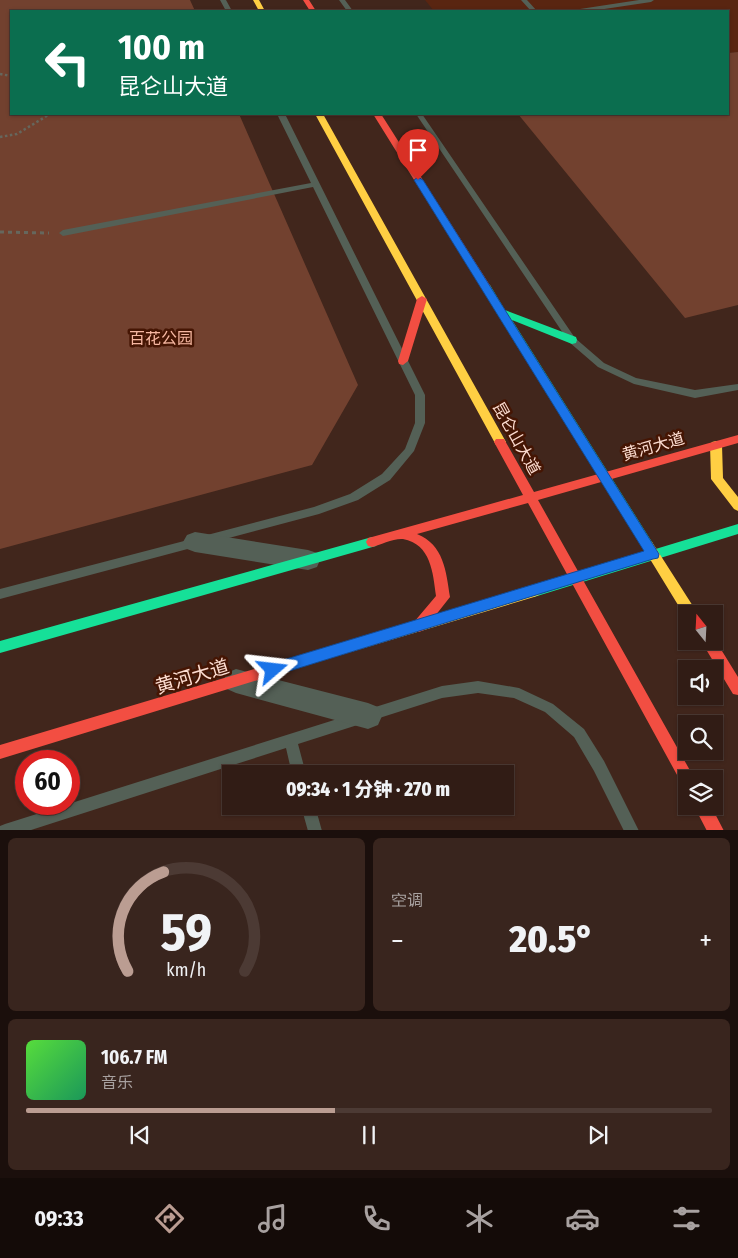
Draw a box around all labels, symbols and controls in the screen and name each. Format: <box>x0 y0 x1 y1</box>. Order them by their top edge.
text: 100 m <box>118 26 205 68</box>
icon: left <box>35 30 100 95</box>
text: 昆仑山大道 <box>118 73 228 100</box>
pin <box>397 129 439 180</box>
icon: arrive <box>404 136 432 164</box>
park label: 百花公园 <box>129 329 193 348</box>
street label: 昆仑山大道 <box>489 399 544 478</box>
street label: 黄河大道 <box>620 429 687 464</box>
north arrow <box>678 605 722 650</box>
map controls <box>678 605 723 815</box>
position arrow <box>246 643 298 695</box>
street label: 黄河大道 <box>152 654 232 699</box>
button: sound <box>678 660 723 705</box>
button: search <box>678 715 723 760</box>
speed limit sign: 60 <box>15 750 80 815</box>
button: layers <box>678 770 723 815</box>
text: 09:34 · 1 分钟 · 270 m <box>286 778 450 801</box>
text: 空调 <box>391 891 423 910</box>
text: 59 <box>161 901 212 964</box>
text: 20.5° <box>509 916 594 962</box>
text: − <box>391 924 404 957</box>
text: + <box>699 924 712 957</box>
text: km/h <box>167 959 206 981</box>
text: 106.7 FM <box>101 1046 167 1069</box>
text: 音乐 <box>101 1073 133 1092</box>
icon: previous <box>126 1121 154 1149</box>
icon: pause <box>355 1121 383 1149</box>
icon: next <box>584 1121 612 1149</box>
icon: directions <box>152 1201 187 1236</box>
icon: music <box>255 1201 290 1236</box>
icon: phone <box>359 1201 394 1236</box>
icon: climate <box>462 1201 497 1236</box>
icon: car <box>565 1201 600 1236</box>
icon: filters <box>669 1201 704 1236</box>
text: 09:33 <box>34 1205 84 1232</box>

